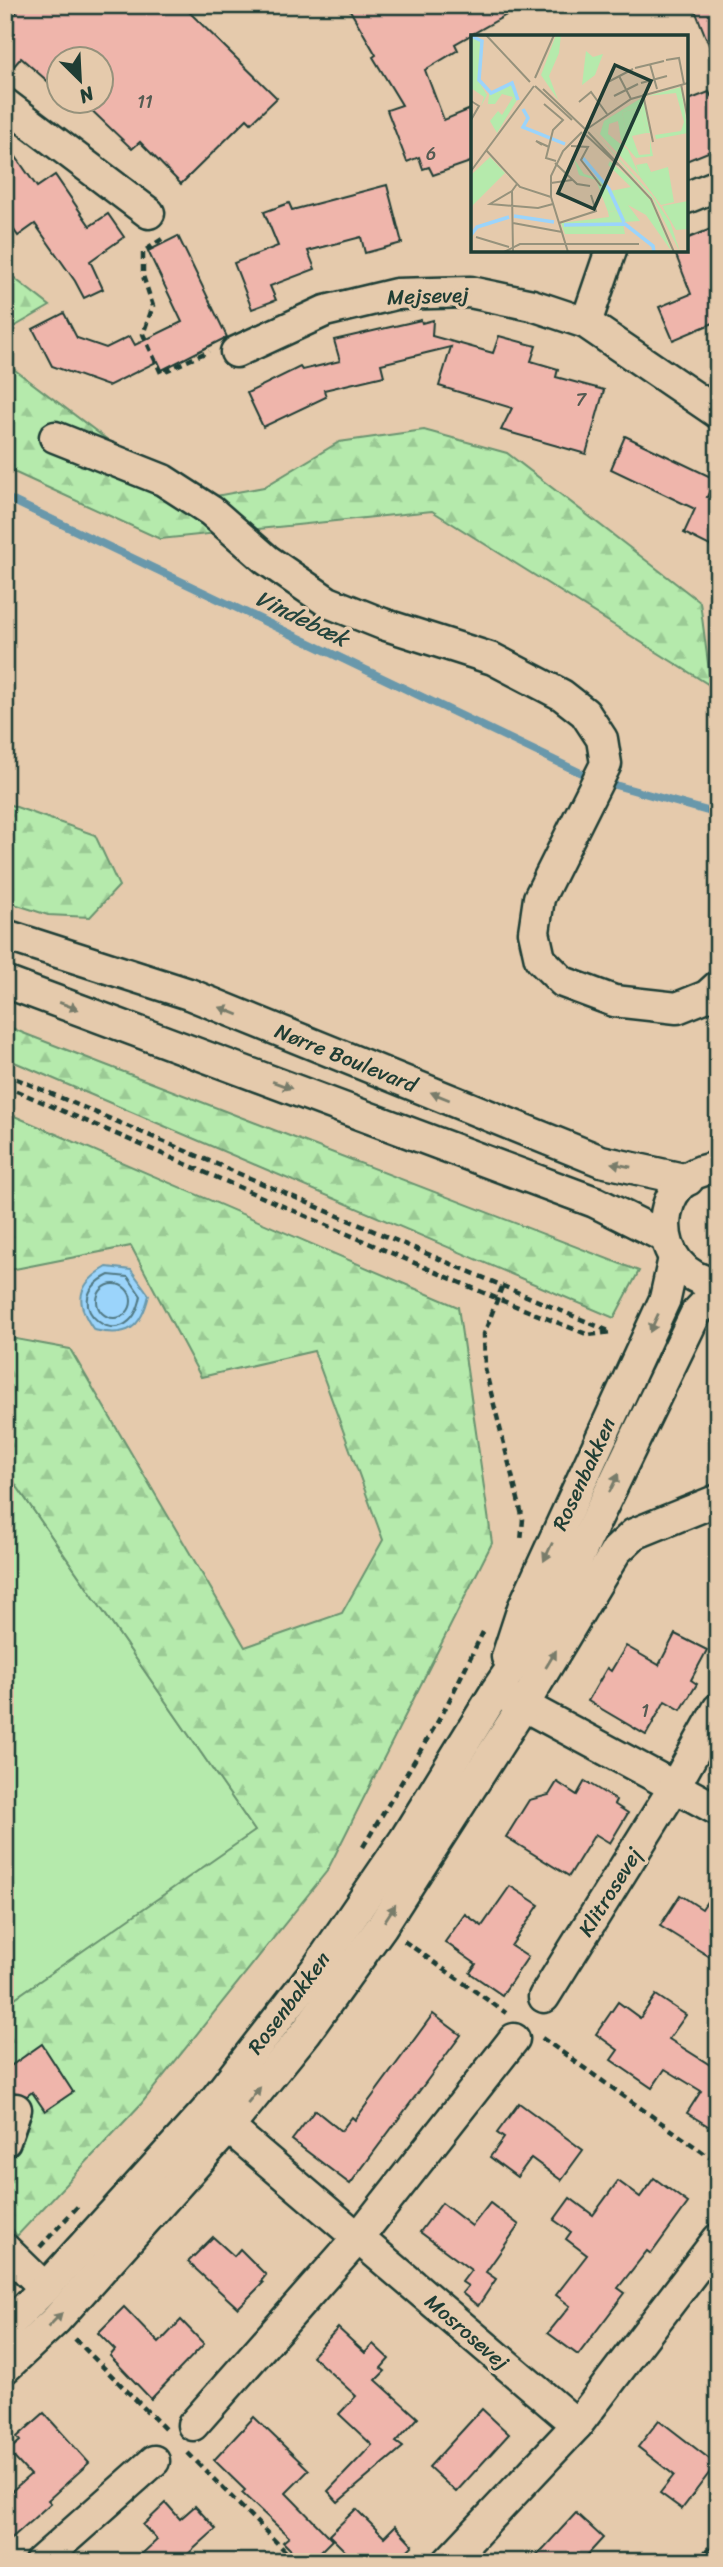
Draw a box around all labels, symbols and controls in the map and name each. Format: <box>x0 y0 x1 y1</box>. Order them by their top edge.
inset map <box>471 35 688 252</box>
north arrow <box>46 46 116 116</box>
text: N <box>73 77 100 113</box>
house number: 11 <box>137 86 153 118</box>
house number: 6 <box>426 138 436 170</box>
street label: Mejsevej <box>386 276 470 316</box>
house number: 7 <box>576 384 588 416</box>
water label: Vindebæk <box>248 578 358 660</box>
one-way arrow <box>59 1001 80 1012</box>
one-way arrow <box>218 1005 239 1016</box>
street label: Nørre Boulevard <box>269 1012 425 1105</box>
one-way arrow <box>272 1080 293 1091</box>
one-way arrow <box>429 1090 450 1101</box>
one-way arrow <box>610 1160 632 1171</box>
one-way arrow <box>648 1313 659 1333</box>
street label: Rosenbakken <box>541 1411 627 1537</box>
one-way arrow <box>608 1473 620 1493</box>
one-way arrow <box>543 1542 554 1562</box>
one-way arrow <box>545 1649 558 1668</box>
house number: 1 <box>641 1695 649 1727</box>
street label: Klitrosevej <box>568 1839 653 1944</box>
one-way arrow <box>383 1904 397 1922</box>
street label: Rosenbakken <box>237 1943 341 2063</box>
one-way arrow <box>246 2087 261 2104</box>
street label: Mosrosevej <box>416 2284 518 2380</box>
one-way arrow <box>46 2312 63 2329</box>

